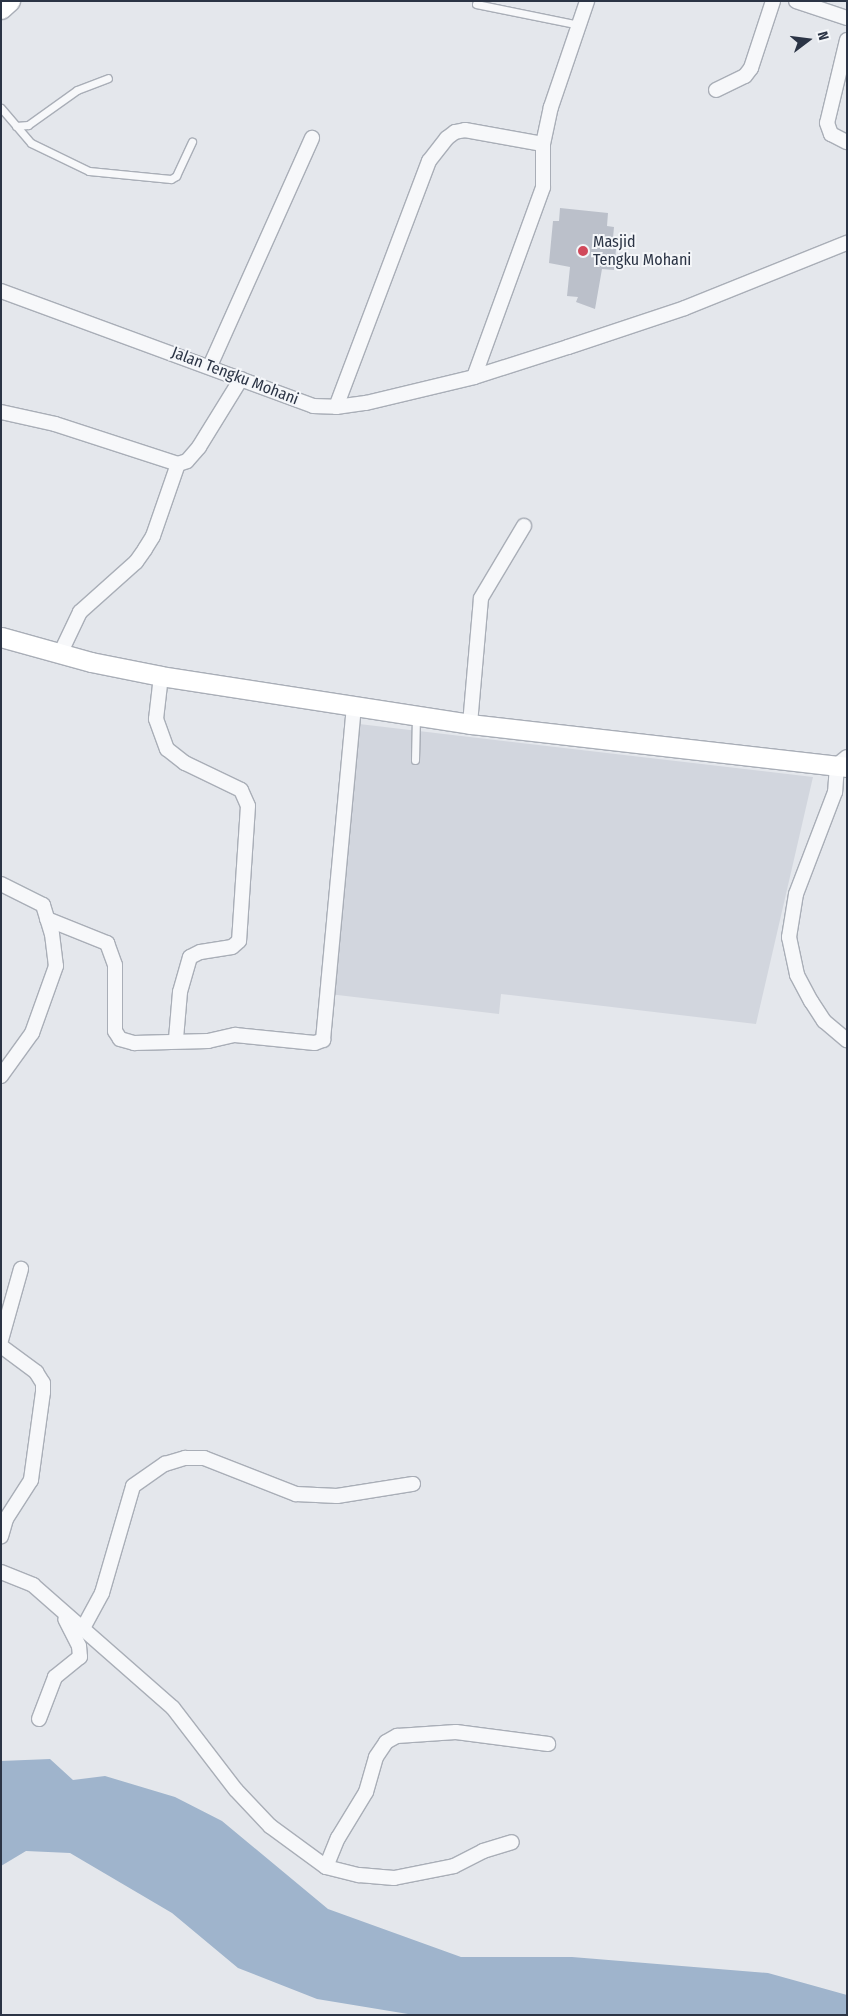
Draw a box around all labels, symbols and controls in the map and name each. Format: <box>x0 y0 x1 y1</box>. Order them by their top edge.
north arrow <box>783 15 833 65</box>
text: N <box>814 30 832 42</box>
place label: Masjid Tengku Mohani <box>593 232 691 270</box>
marker: Masjid Tengku Mohani <box>577 245 589 257</box>
street label: Jalan Tengku Mohani <box>169 343 301 409</box>

